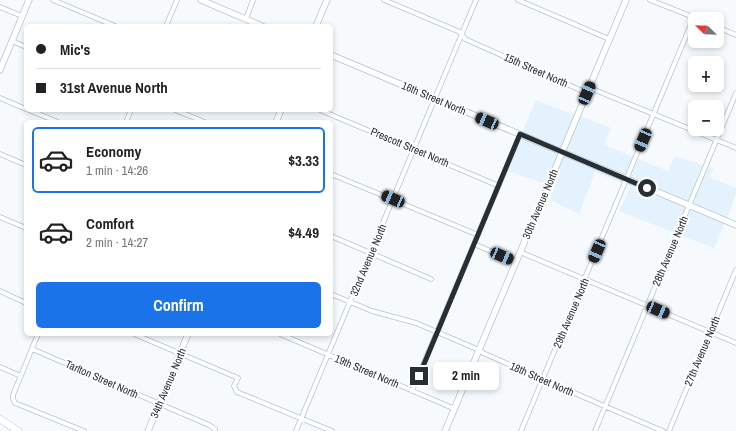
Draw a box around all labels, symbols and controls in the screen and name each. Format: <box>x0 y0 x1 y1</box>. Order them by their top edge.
north arrow <box>688 12 724 48</box>
map controls <box>688 12 724 136</box>
text: Mic's <box>60 39 90 60</box>
street label: 15th Street North <box>502 50 570 90</box>
button: + <box>688 56 724 92</box>
text: 31st Avenue North <box>60 77 168 98</box>
street label: 16th Street North <box>400 78 468 118</box>
car <box>577 80 597 106</box>
button: − <box>688 100 724 136</box>
car <box>474 111 500 131</box>
street label: Prescott Street North <box>368 124 452 170</box>
car <box>633 127 653 153</box>
text: Economy <box>86 141 141 162</box>
icon: car <box>38 142 74 178</box>
text: $3.33 <box>288 150 319 171</box>
text: 1 min · 14:26 <box>86 162 148 179</box>
street label: 30th Avenue North <box>519 167 561 241</box>
route start <box>638 179 656 197</box>
car <box>380 189 406 209</box>
text: Comfort <box>86 213 134 234</box>
icon: car <box>38 214 74 250</box>
street label: 28th Avenue North <box>649 214 691 288</box>
text: $4.49 <box>288 222 319 243</box>
street label: 32nd Avenue North <box>346 222 390 298</box>
text: 2 min · 14:27 <box>86 234 148 251</box>
car <box>587 238 607 264</box>
car <box>489 246 515 266</box>
street label: 29th Avenue North <box>550 276 592 350</box>
button: Confirm <box>36 282 321 328</box>
car <box>645 300 671 320</box>
street label: 27th Avenue North <box>681 314 723 388</box>
street label: 34th Avenue North <box>147 346 189 420</box>
street label: 19th Street North <box>333 351 401 391</box>
street label: Tarlton Street North <box>63 357 141 401</box>
street label: 18th Street North <box>508 359 576 399</box>
callout: 2 min <box>433 362 499 390</box>
route end <box>410 367 428 385</box>
text: 2 min <box>452 367 480 384</box>

